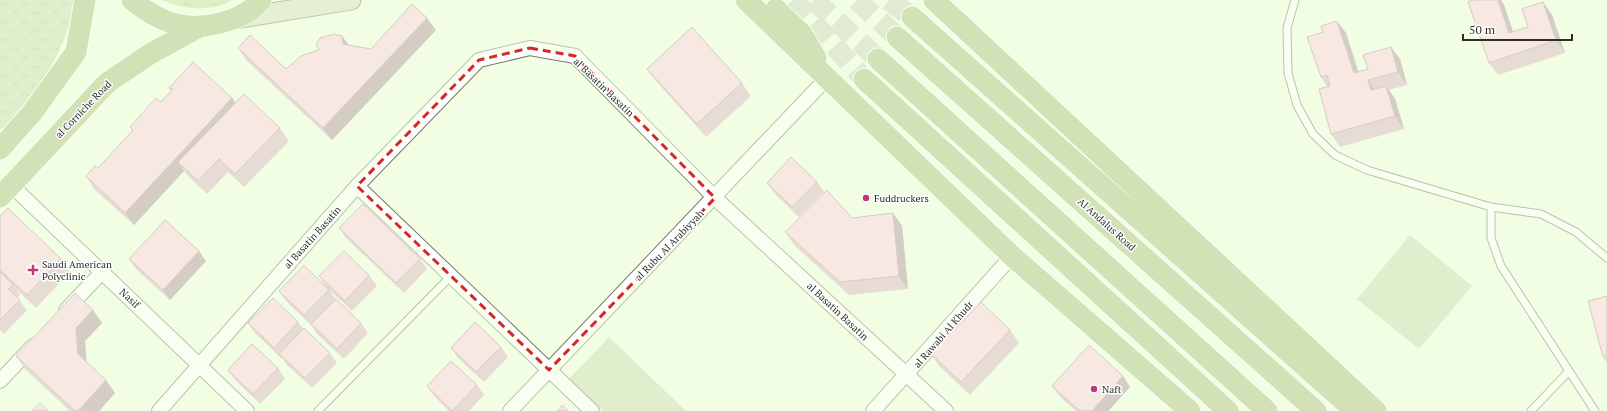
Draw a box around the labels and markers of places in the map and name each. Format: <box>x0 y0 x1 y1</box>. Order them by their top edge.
place label: Fuddruckers <box>874 192 929 205</box>
marker: Fuddruckers <box>861 193 871 203</box>
place label: Saudi American Polyclinic <box>42 258 112 283</box>
marker: Saudi American Polyclinic <box>27 264 39 276</box>
place label: Naft <box>1102 383 1122 396</box>
marker: Naft <box>1089 384 1099 394</box>

